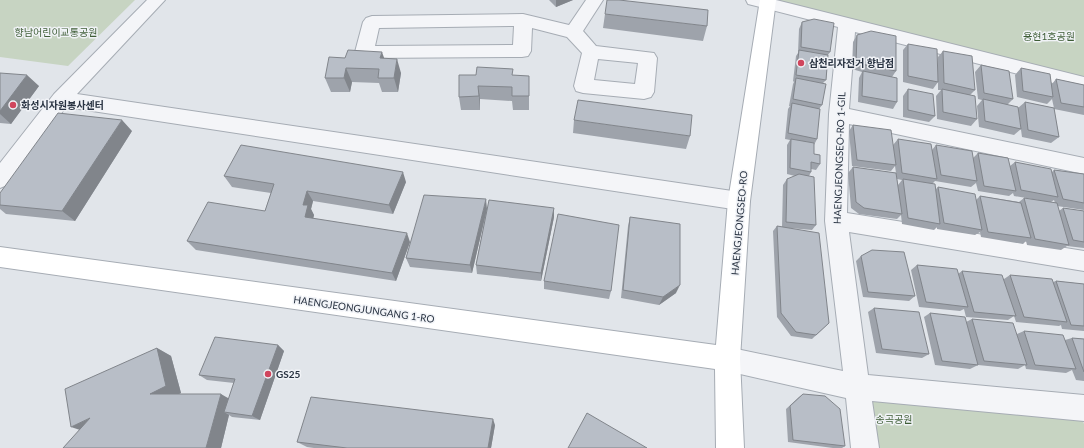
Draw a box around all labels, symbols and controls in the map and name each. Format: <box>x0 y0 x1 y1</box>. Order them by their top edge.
park label: 향남어린이교통공원 <box>15 26 97 38</box>
park label: 용현1호공원 <box>1023 30 1075 42</box>
place label: 삼천리자전거 향남점 <box>809 57 894 69</box>
marker: 삼천리자전거 향남점 <box>796 58 806 68</box>
street label: HAENGJEONGSEO-RO 1-GIL <box>831 92 847 224</box>
place label: 화성시자원봉사센터 <box>21 99 104 111</box>
marker: 화성시자원봉사센터 <box>8 100 18 110</box>
street label: HAENGJEONGSEO-RO <box>728 170 750 276</box>
street label: HAENGJEONGJUNGANG 1-RO <box>293 293 435 325</box>
place label: GS25 <box>276 368 301 380</box>
marker: GS25 <box>263 369 273 379</box>
park label: 송곡공원 <box>876 413 912 425</box>

